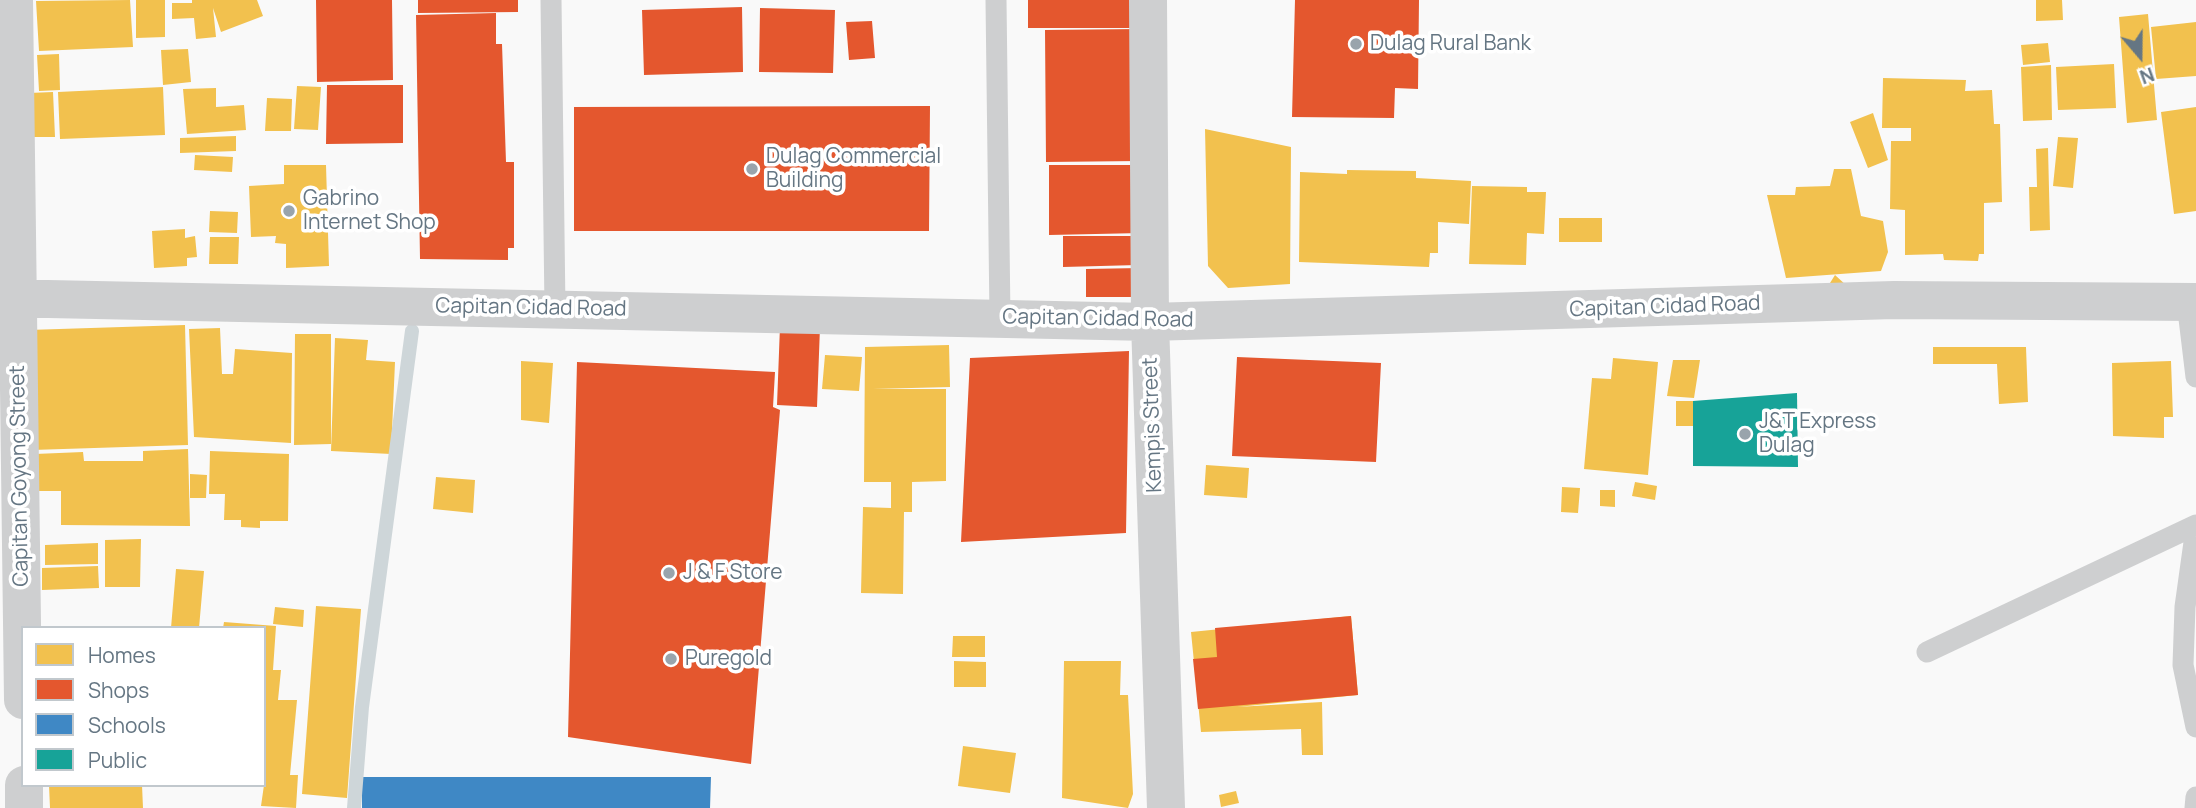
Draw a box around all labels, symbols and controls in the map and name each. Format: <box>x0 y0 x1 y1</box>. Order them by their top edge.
north arrow <box>2105 21 2175 91</box>
place label: Dulag Rural Bank <box>1370 31 1531 57</box>
marker: Dulag Rural Bank <box>1348 36 1364 52</box>
text: N <box>2136 61 2158 90</box>
place label: Dulag Commercial Building <box>766 144 941 194</box>
marker: Dulag Commercial Building <box>744 161 760 177</box>
place label: Gabrino Internet Shop <box>303 186 436 236</box>
marker: Gabrino Internet Shop <box>281 203 297 219</box>
street label: Capitan Cidad Road <box>1569 291 1761 323</box>
street label: Capitan Cidad Road <box>435 294 627 322</box>
street label: Capitan Cidad Road <box>1002 305 1194 333</box>
street label: Kempis Street <box>1138 357 1168 493</box>
street label: Capitan Goyong Street <box>5 365 35 587</box>
place label: J&T Express Dulag <box>1759 409 1876 459</box>
marker: J&T Express Dulag <box>1737 426 1753 442</box>
place label: J & F Store <box>683 560 783 586</box>
marker: J & F Store <box>661 565 677 581</box>
legend <box>21 626 266 787</box>
text: Homes <box>88 641 156 669</box>
place label: Puregold <box>685 646 772 672</box>
marker: Puregold <box>663 651 679 667</box>
text: Shops <box>88 676 149 704</box>
text: Schools <box>88 711 166 739</box>
text: Public <box>88 746 147 774</box>

